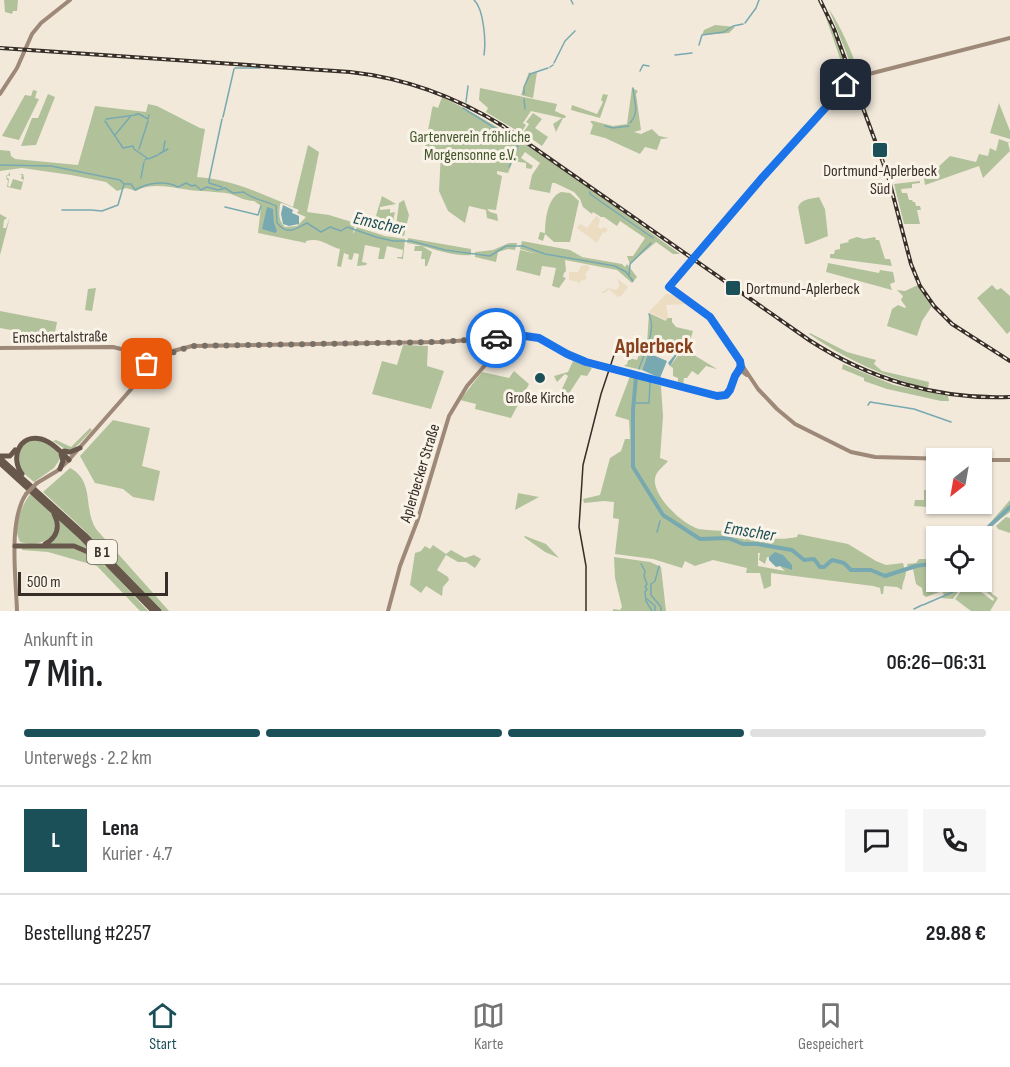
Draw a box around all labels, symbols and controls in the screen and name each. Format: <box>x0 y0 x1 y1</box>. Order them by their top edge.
pin <box>820 59 871 110</box>
icon: home <box>829 68 862 101</box>
park label: Gartenverein fröhliche Morgensonne e.V. <box>410 128 530 165</box>
marker: Dortmund-Aplerbeck Süd <box>871 141 889 159</box>
place label: Dortmund-Aplerbeck Süd <box>823 162 937 199</box>
water label: Emscher <box>351 207 407 240</box>
marker: Dortmund-Aplerbeck <box>724 279 742 297</box>
place label: Dortmund-Aplerbeck <box>746 280 860 299</box>
courier <box>466 308 526 368</box>
icon: car <box>480 322 513 355</box>
street label: Emschertalstraße <box>12 327 108 348</box>
district label: Aplerbeck <box>614 333 694 360</box>
pin <box>121 338 172 389</box>
icon: bag <box>130 347 163 380</box>
marker: Große Kirche <box>533 371 547 385</box>
place label: Große Kirche <box>506 389 574 408</box>
street label: Aplerbecker Straße <box>396 422 444 526</box>
north arrow <box>926 448 992 514</box>
map controls <box>926 448 992 592</box>
water label: Emscher <box>723 517 778 546</box>
button: locate <box>926 526 992 592</box>
road number: B 1 <box>87 540 117 564</box>
scale bar <box>18 569 168 596</box>
text: 500 m <box>27 573 61 592</box>
text: Ankunft in <box>24 628 93 652</box>
text: 06:26–06:31 <box>886 649 986 676</box>
text: 7 Min. <box>24 651 104 698</box>
text: Unterwegs · 2.2 km <box>24 746 152 770</box>
button: chat <box>845 809 908 872</box>
button: phone <box>923 809 986 872</box>
text: Lena <box>102 815 139 842</box>
text: L <box>51 827 60 854</box>
text: Kurier · 4.7 <box>102 842 172 866</box>
text: Bestellung #2257 <box>24 920 151 947</box>
text: 29.88 € <box>926 920 986 947</box>
tab: Start <box>146 999 179 1054</box>
tab: Karte <box>472 999 505 1054</box>
tab: Gespeichert <box>798 999 864 1054</box>

